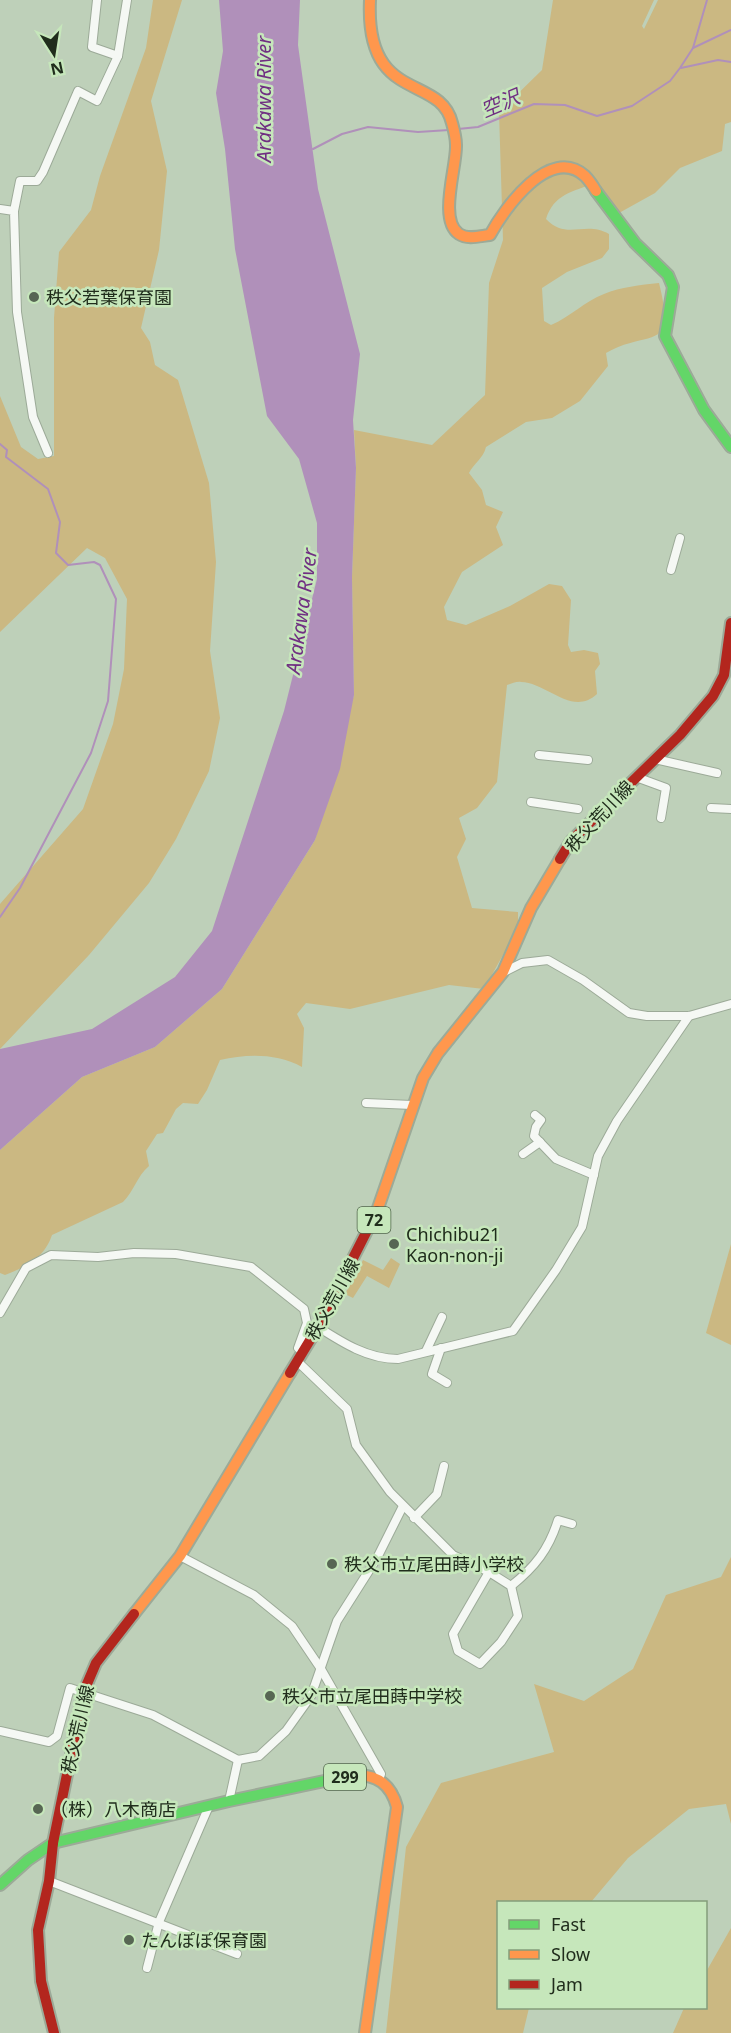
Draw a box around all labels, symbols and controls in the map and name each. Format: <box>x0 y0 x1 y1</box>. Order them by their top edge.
north arrow <box>24 24 84 84</box>
water label: Arakawa River <box>250 35 277 164</box>
text: N <box>48 57 66 81</box>
water label: 空沢 <box>476 82 526 123</box>
place label: 秩父若葉保育園 <box>46 285 172 309</box>
marker: 秩父若葉保育園 <box>27 290 41 304</box>
water label: Arakawa River <box>279 546 323 677</box>
street label: 秩父荒川線 <box>560 775 638 857</box>
road number: 72 <box>358 1207 391 1233</box>
place label: Chichibu21 Kaon-non-ji <box>406 1222 503 1267</box>
marker: Chichibu21 Kaon-non-ji <box>387 1237 401 1251</box>
street label: 秩父荒川線 <box>300 1254 364 1344</box>
place label: 秩父市立尾田蒔小学校 <box>344 1552 524 1576</box>
marker: 秩父市立尾田蒔小学校 <box>325 1557 339 1571</box>
street label: 秩父荒川線 <box>55 1682 99 1776</box>
place label: 秩父市立尾田蒔中学校 <box>282 1684 462 1708</box>
marker: 秩父市立尾田蒔中学校 <box>263 1689 277 1703</box>
road number: 299 <box>324 1764 366 1790</box>
place label: （株）八木商店 <box>50 1797 176 1821</box>
marker: （株）八木商店 <box>31 1802 45 1816</box>
legend <box>497 1901 707 2009</box>
text: Fast <box>551 1912 586 1936</box>
place label: たんぽぽ保育園 <box>141 1928 267 1952</box>
marker: たんぽぽ保育園 <box>122 1933 136 1947</box>
text: Slow <box>551 1942 590 1966</box>
text: Jam <box>549 1972 583 1996</box>

